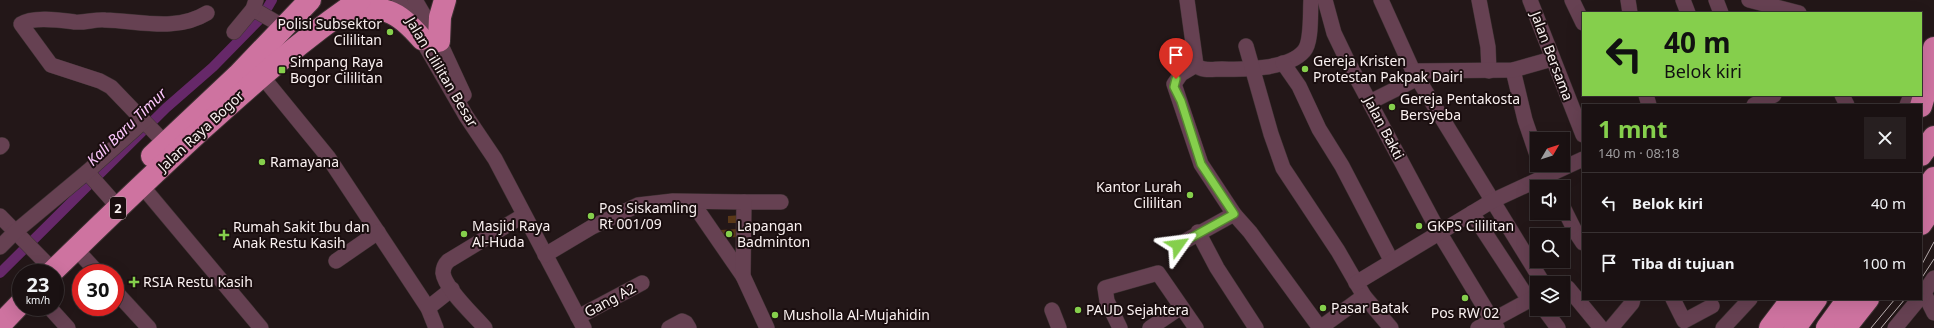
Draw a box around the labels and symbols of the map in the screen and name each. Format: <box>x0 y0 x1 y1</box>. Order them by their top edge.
street label: Jalan Bersama <box>1526 7 1578 103</box>
street label: Jalan Cililitan Besar <box>401 12 483 130</box>
place label: Polisi Subsektor Cililitan <box>278 14 382 49</box>
marker: Polisi Subsektor Cililitan <box>385 27 395 37</box>
pin <box>1159 38 1193 79</box>
place label: Gereja Kristen Protestan Pakpak Dairi <box>1313 51 1463 86</box>
place label: Simpang Raya Bogor Cililitan <box>290 52 383 87</box>
marker: Gereja Kristen Protestan Pakpak Dairi <box>1300 64 1310 74</box>
marker: Simpang Raya Bogor Cililitan <box>277 65 287 75</box>
water label: Kali Baru Timur <box>82 82 171 170</box>
street label: Jalan Raya Bogor <box>152 86 248 177</box>
place label: Gereja Pentakosta Bersyeba <box>1400 89 1520 124</box>
street label: Jalan Bakti <box>1359 91 1409 162</box>
marker: Gereja Pentakosta Bersyeba <box>1387 102 1397 112</box>
north arrow <box>1530 132 1570 172</box>
place label: Ramayana <box>270 152 339 171</box>
marker: Ramayana <box>257 157 267 167</box>
place label: Kantor Lurah Cililitan <box>1096 177 1182 212</box>
marker: Kantor Lurah Cililitan <box>1185 190 1195 200</box>
road number: 2 <box>110 197 126 219</box>
place label: Pos Siskamling Rt 001/09 <box>599 198 697 233</box>
marker: Pos Siskamling Rt 001/09 <box>586 211 596 221</box>
place label: Masjid Raya Al-Huda <box>472 216 550 251</box>
place label: Lapangan Badminton <box>737 216 810 251</box>
place label: GKPS Cililitan <box>1427 216 1514 235</box>
place label: Rumah Sakit Ibu dan Anak Restu Kasih <box>233 217 370 252</box>
marker: GKPS Cililitan <box>1414 221 1424 231</box>
position arrow <box>1157 224 1199 266</box>
marker: Rumah Sakit Ibu dan Anak Restu Kasih <box>218 229 230 241</box>
marker: Masjid Raya Al-Huda <box>459 229 469 239</box>
marker: Lapangan Badminton <box>724 229 734 239</box>
speed limit sign: 30 <box>72 264 124 316</box>
place label: RSIA Restu Kasih <box>143 272 253 291</box>
marker: RSIA Restu Kasih <box>128 276 140 288</box>
street label: Gang A2 <box>581 278 639 321</box>
marker: Pos RW 02 <box>1460 293 1470 303</box>
place label: Pasar Batak <box>1331 298 1409 317</box>
place label: PAUD Sejahtera <box>1086 300 1189 319</box>
marker: Pasar Batak <box>1318 303 1328 313</box>
place label: Pos RW 02 <box>1431 303 1499 322</box>
place label: Musholla Al-Mujahidin <box>783 305 930 324</box>
marker: PAUD Sejahtera <box>1073 305 1083 315</box>
marker: Musholla Al-Mujahidin <box>770 310 780 320</box>

